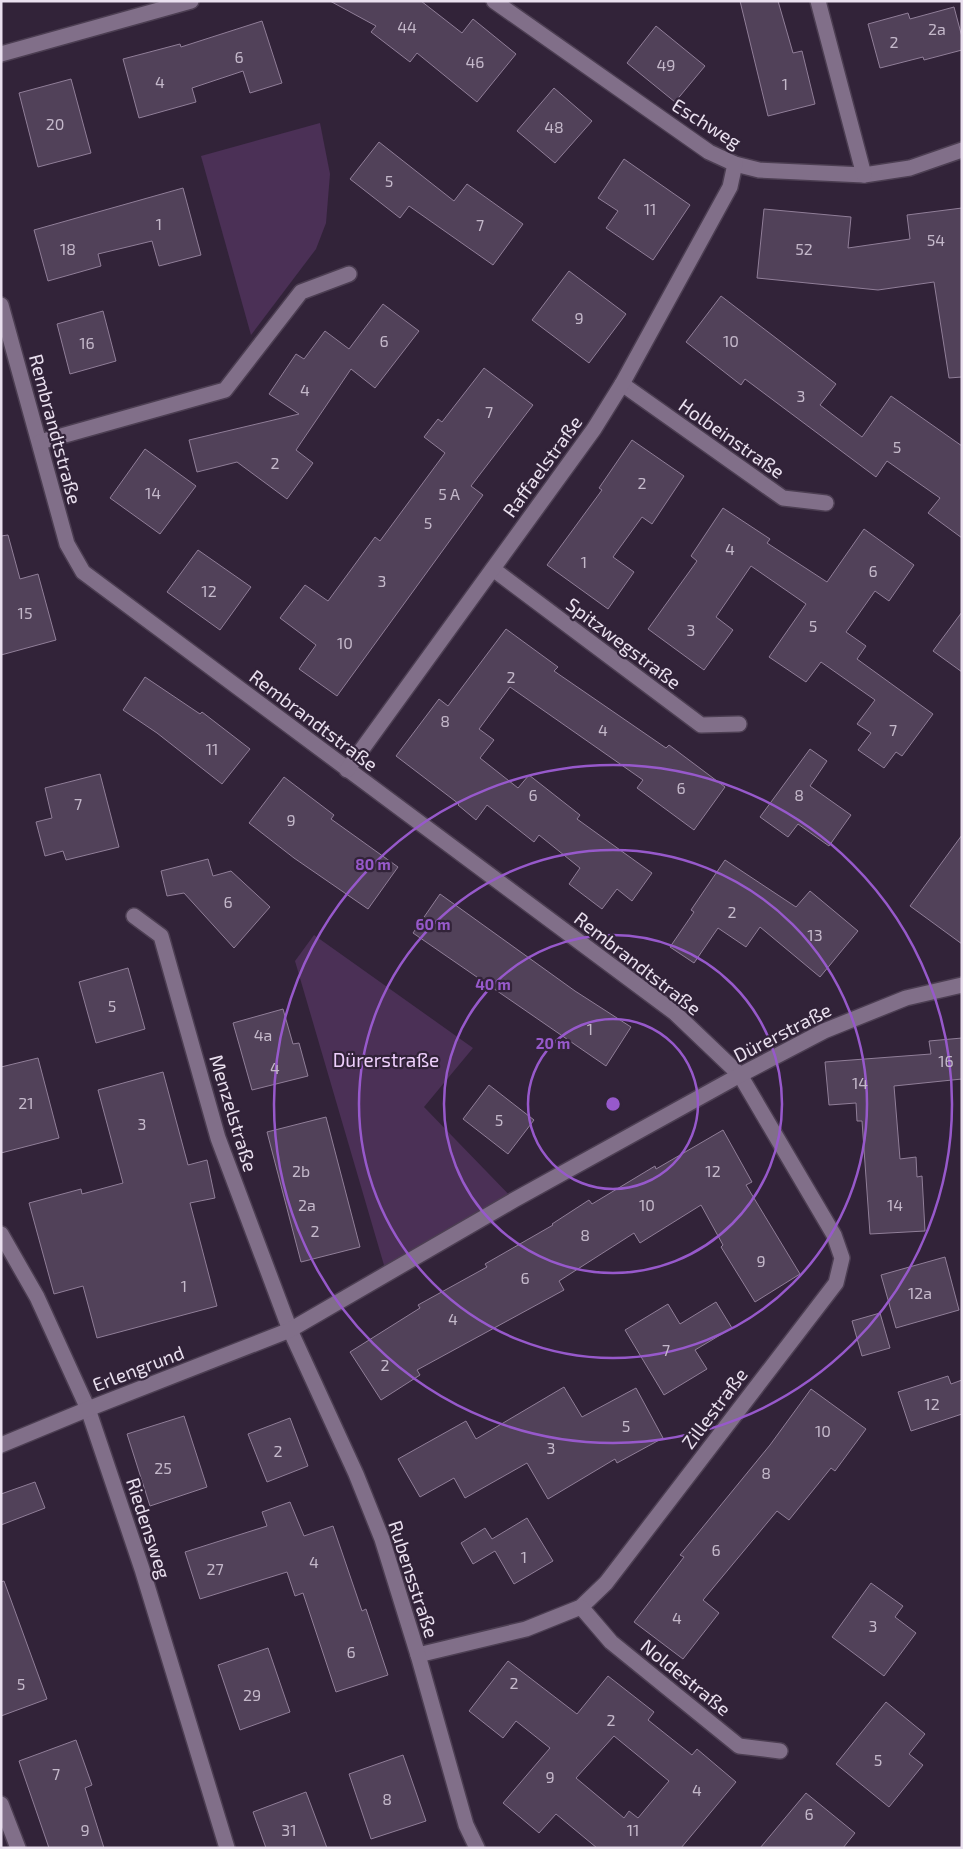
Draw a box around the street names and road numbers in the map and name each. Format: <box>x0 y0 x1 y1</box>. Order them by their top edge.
street label: Eschweg <box>668 93 746 153</box>
street label: Rembrandtstraße <box>25 351 87 507</box>
street label: Holbeinstraße <box>675 393 789 483</box>
street label: Raffaelstraße <box>497 411 587 521</box>
street label: Spitzwegstraße <box>562 592 686 694</box>
street label: Rembrandtstraße <box>245 664 383 776</box>
street label: Rembrandtstraße <box>570 906 706 1020</box>
street label: Dürerstraße <box>729 998 835 1066</box>
street label: Menzelstraße <box>205 1052 263 1174</box>
street label: Erlengrund <box>89 1340 187 1396</box>
street label: Zillestraße <box>676 1363 752 1453</box>
street label: Riedensweg <box>122 1475 176 1582</box>
street label: Rubensstraße <box>384 1517 444 1641</box>
street label: Noldestraße <box>636 1634 736 1720</box>

